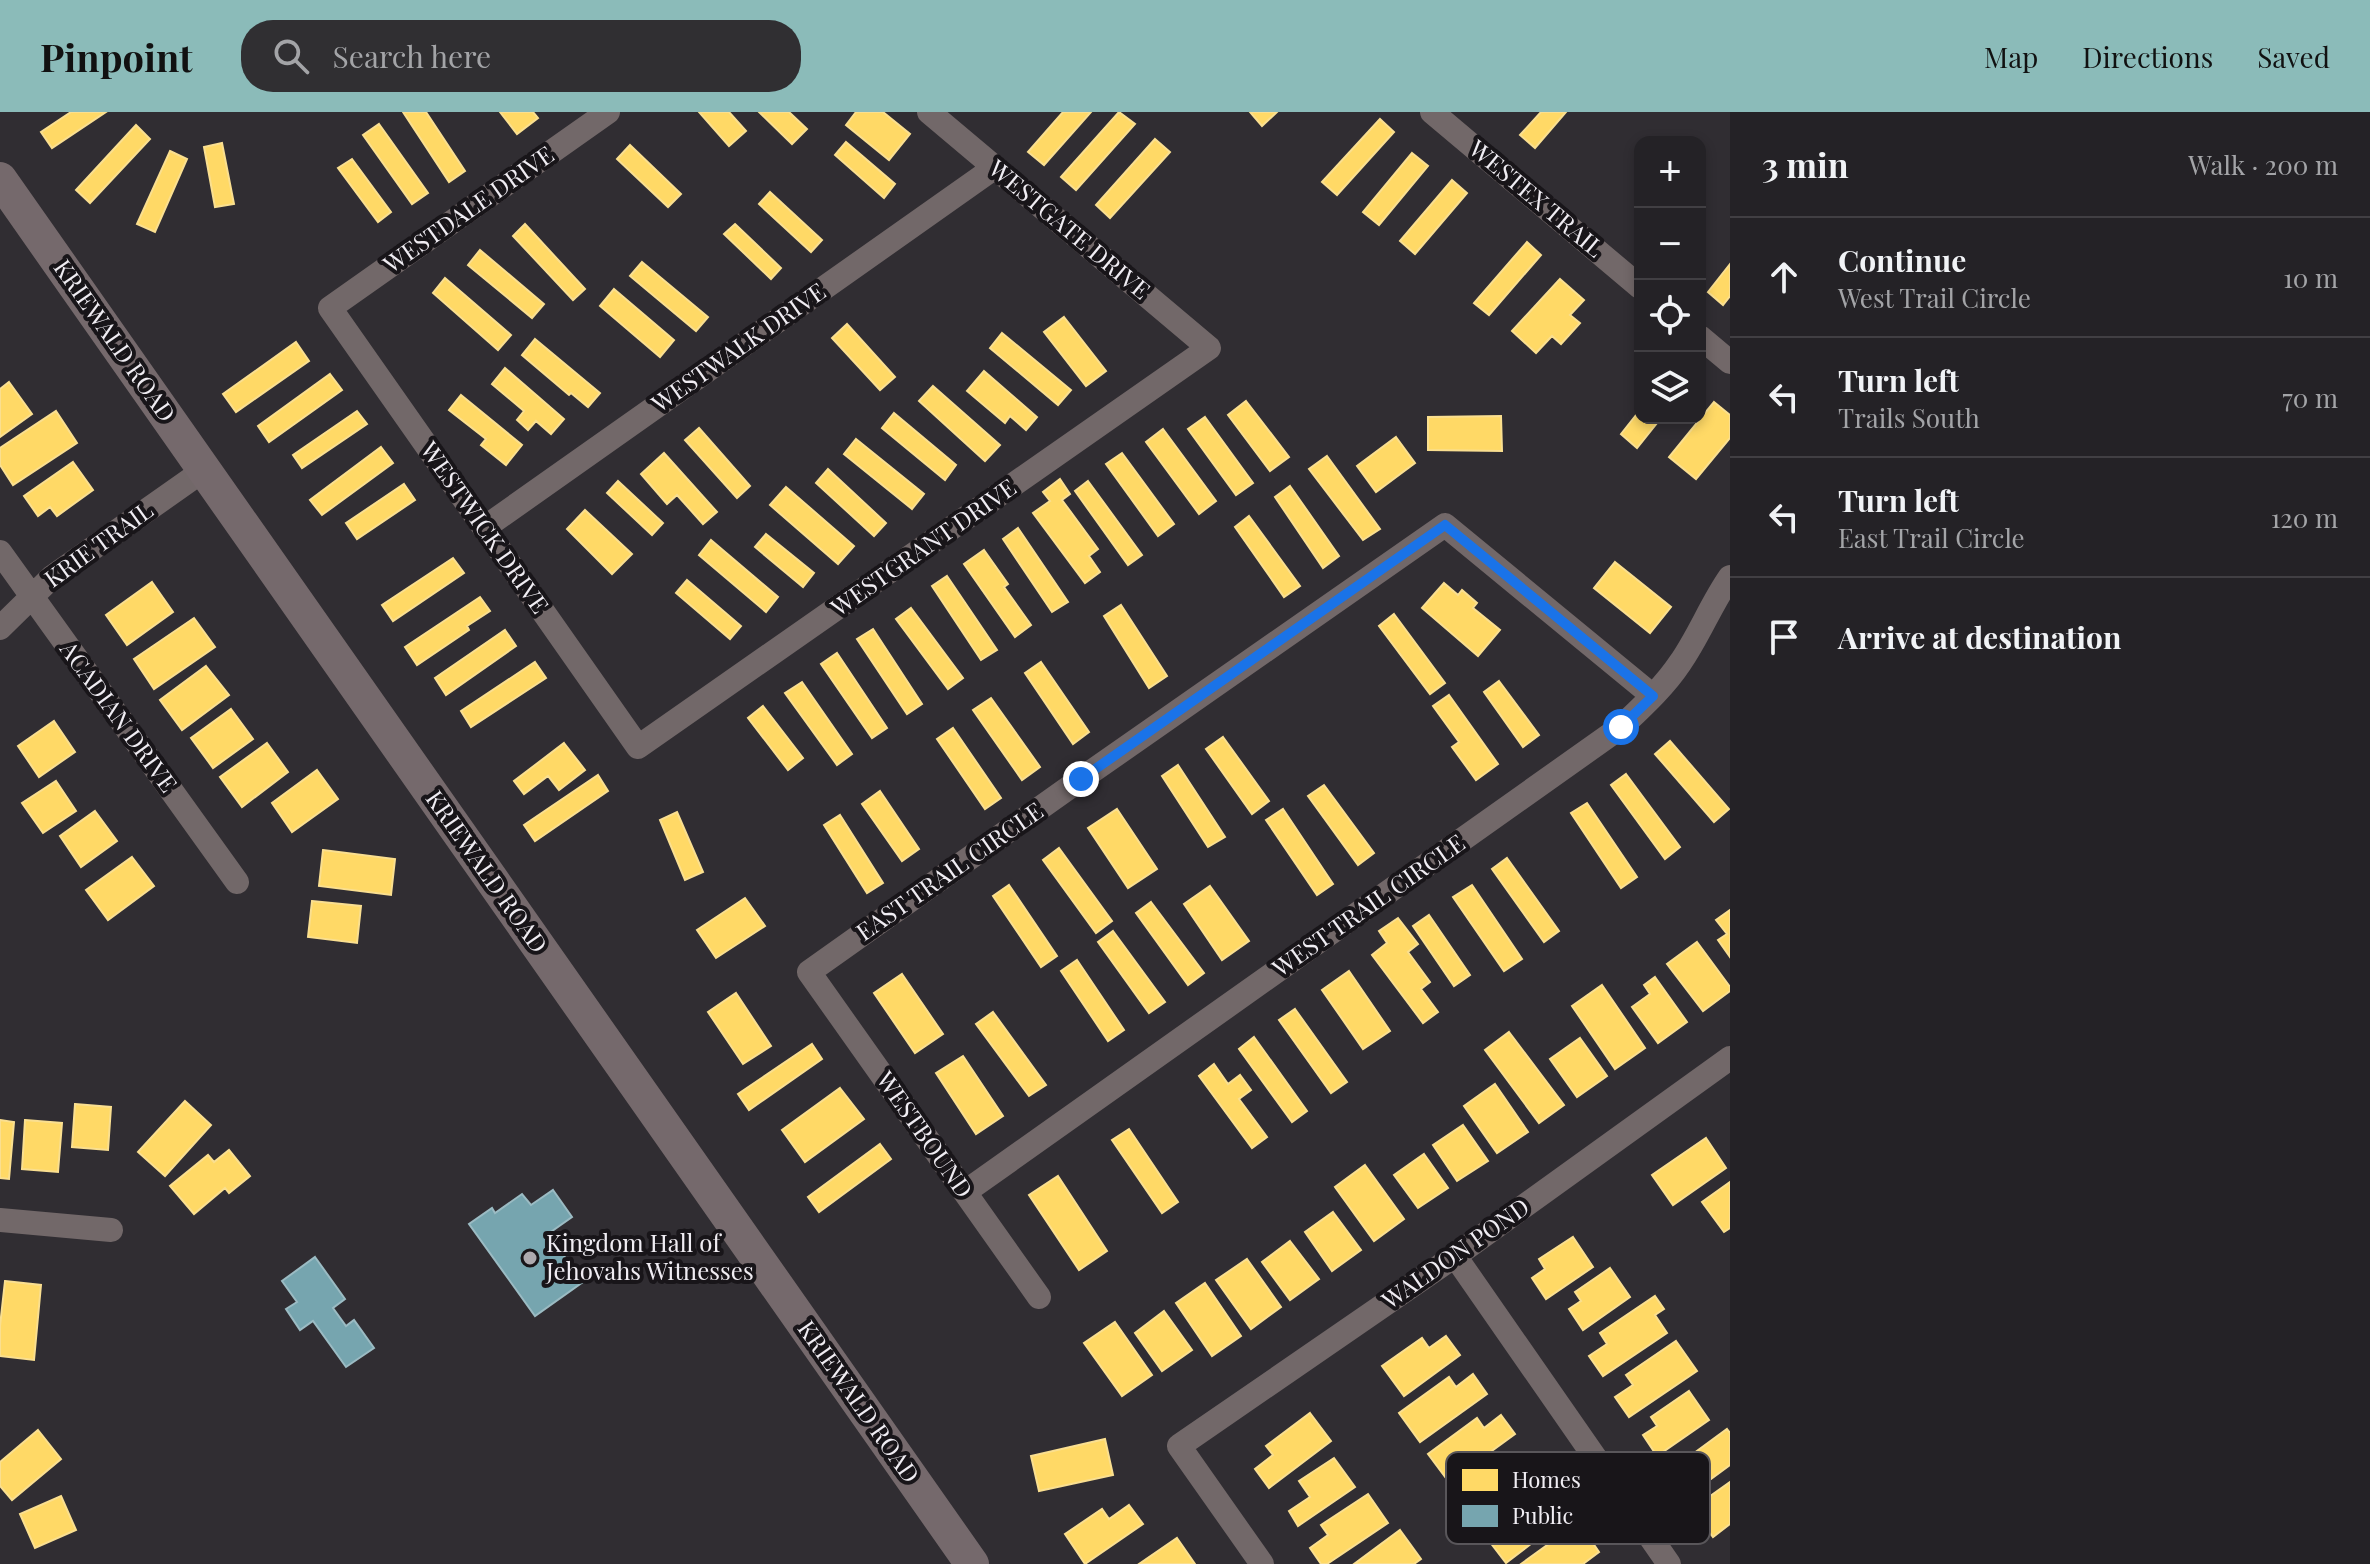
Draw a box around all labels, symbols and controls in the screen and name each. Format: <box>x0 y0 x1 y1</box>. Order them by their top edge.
search box <box>241 20 801 92</box>
text: Pinpoint <box>40 31 193 82</box>
icon: search <box>269 34 313 78</box>
text: Search here <box>333 36 491 76</box>
text: Map <box>1984 38 2038 75</box>
text: Directions <box>2082 38 2213 75</box>
text: Saved <box>2257 38 2330 75</box>
street label: WESTEX TRAIL <box>1462 131 1611 263</box>
map controls <box>1634 136 1706 424</box>
button: + <box>1634 136 1706 208</box>
street label: WESTDALE DRIVE <box>376 138 559 280</box>
text: 3 min <box>1762 141 1849 187</box>
text: Walk · 200 m <box>2188 147 2338 182</box>
street label: WESTGATE DRIVE <box>982 151 1158 305</box>
button: − <box>1634 208 1706 280</box>
text: Continue <box>1838 240 1966 280</box>
street label: KRIEWALD ROAD <box>48 252 184 427</box>
icon: ahead <box>1762 255 1806 299</box>
text: 10 m <box>2283 260 2338 295</box>
street label: WESTWALK DRIVE <box>644 274 831 419</box>
button: locate <box>1634 280 1706 352</box>
text: West Trail Circle <box>1838 280 2031 315</box>
button: layers <box>1634 352 1706 424</box>
text: Turn left <box>1838 360 1959 400</box>
icon: left <box>1762 375 1806 419</box>
text: 70 m <box>2282 380 2338 415</box>
text: Trails South <box>1838 400 1980 435</box>
street label: WESTWICK DRIVE <box>414 434 557 619</box>
street label: WESTGRANT DRIVE <box>823 470 1022 623</box>
text: Turn left <box>1838 480 1959 520</box>
street label: KRIE TRAIL <box>37 493 159 594</box>
icon: left <box>1762 495 1806 539</box>
text: 120 m <box>2271 500 2338 535</box>
text: East Trail Circle <box>1838 520 2025 555</box>
icon: arrive <box>1762 615 1806 659</box>
text: Arrive at destination <box>1838 617 2121 657</box>
street label: ACADIAN DRIVE <box>53 633 185 798</box>
route start <box>1603 709 1639 745</box>
route end <box>1063 761 1099 797</box>
street label: KRIEWALD ROAD <box>420 783 556 958</box>
street label: EAST TRAIL CIRCLE <box>849 794 1049 947</box>
street label: WEST TRAIL CIRCLE <box>1265 826 1470 983</box>
street label: WESTBOUND <box>870 1063 981 1203</box>
street label: WALDON POND <box>1374 1190 1535 1316</box>
place label: Kingdom Hall of Jehovahs Witnesses <box>545 1226 754 1286</box>
marker: Kingdom Hall of Jehovahs Witnesses <box>521 1249 539 1267</box>
street label: KRIEWALD ROAD <box>792 1313 928 1488</box>
legend <box>1446 1452 1710 1544</box>
text: Homes <box>1512 1464 1581 1494</box>
text: Public <box>1512 1500 1573 1530</box>

